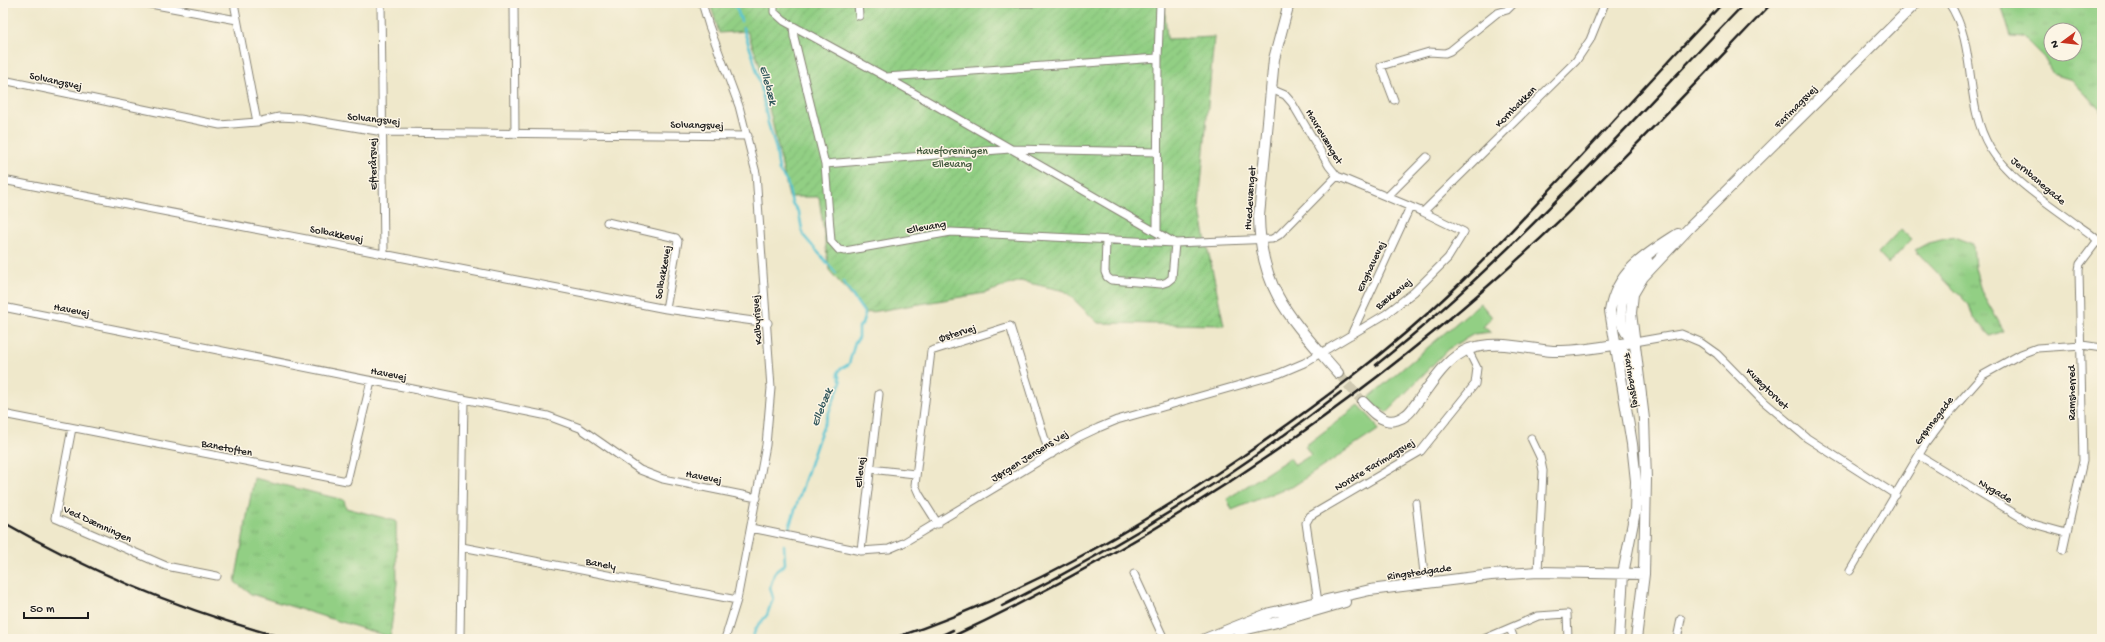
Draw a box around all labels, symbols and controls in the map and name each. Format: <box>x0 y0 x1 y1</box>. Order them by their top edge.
north arrow <box>2043 22 2083 62</box>
text: N <box>2049 39 2062 49</box>
water label: Ellebæk <box>755 64 779 108</box>
street label: Solvangsvej <box>28 71 83 93</box>
street label: Farimagsvej <box>1772 83 1820 132</box>
street label: Kornbakken <box>1493 84 1540 131</box>
street label: Havrevænget <box>1302 107 1345 168</box>
street label: Solvangsvej <box>347 111 401 129</box>
street label: Solvangsvej <box>670 120 724 132</box>
street label: Efterårsvej <box>367 138 380 190</box>
park label: Haveforeningen Ellevang <box>916 145 989 171</box>
street label: Jernbanegade <box>2008 155 2068 208</box>
street label: Hvedevænget <box>1243 164 1259 230</box>
street label: Ellevang <box>906 219 947 237</box>
street label: Solbakkevej <box>309 224 364 246</box>
street label: Enghavevej <box>1355 240 1389 294</box>
street label: Solbakkevej <box>653 245 675 300</box>
street label: Bækkevej <box>1373 276 1415 313</box>
street label: Kalbyrisvej <box>750 295 766 345</box>
street label: Havevej <box>52 302 91 320</box>
street label: Østervej <box>937 323 978 345</box>
street label: Farimagsvej <box>1620 351 1642 409</box>
street label: Ramsherred <box>2067 364 2079 421</box>
street label: Havevej <box>369 366 408 384</box>
street label: Kvægtorvet <box>1743 366 1792 414</box>
water label: Ellebæk <box>809 385 837 429</box>
street label: Grønnegade <box>1913 395 1957 448</box>
street label: Jørgen Jensens Vej <box>989 428 1071 485</box>
street label: Banetoften <box>199 437 254 460</box>
street label: Nordre Farimagsvej <box>1333 437 1417 494</box>
street label: Ellevej <box>853 456 869 488</box>
street label: Havevej <box>684 469 723 487</box>
street label: Nygade <box>1976 477 2014 507</box>
street label: Ved Dæmningen <box>60 503 134 546</box>
street label: Banely <box>584 556 617 574</box>
street label: Ringstedgade <box>1386 562 1453 583</box>
scale bar <box>24 594 88 620</box>
text: 50 m <box>30 603 55 617</box>

